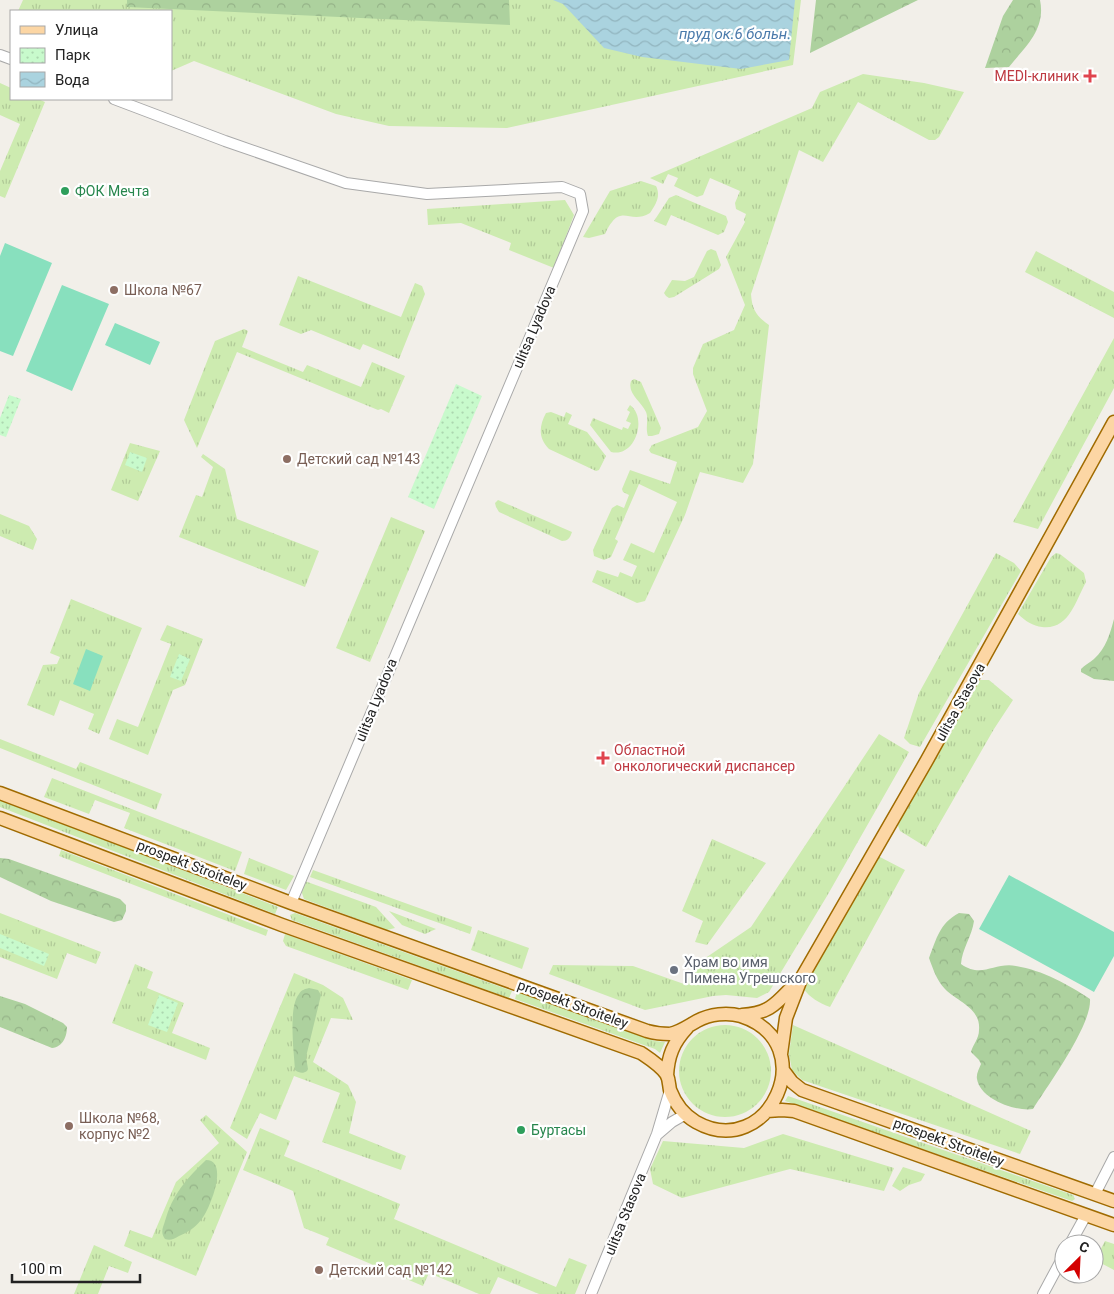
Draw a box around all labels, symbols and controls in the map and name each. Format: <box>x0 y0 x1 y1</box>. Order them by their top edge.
legend <box>10 10 172 100</box>
text: Улица <box>55 21 98 39</box>
water label: пруд ок.6 больн. <box>679 25 791 43</box>
text: Парк <box>55 46 90 64</box>
place label: MEDI-клиник <box>994 68 1079 84</box>
marker: MEDI-клиник <box>1083 69 1097 83</box>
text: Вода <box>55 71 90 89</box>
place label: ФОК Мечта <box>75 183 149 199</box>
marker: ФОК Мечта <box>59 185 71 197</box>
place label: Школа №67 <box>124 282 202 298</box>
street label: ulitsa Lyadova <box>509 283 559 371</box>
marker: Школа №67 <box>108 284 120 296</box>
place label: Детский сад №143 <box>297 451 420 467</box>
marker: Детский сад №143 <box>281 453 293 465</box>
street label: ulitsa Lyadova <box>352 656 400 744</box>
street label: ulitsa Stasova <box>932 660 988 744</box>
place label: Областной онкологический диспансер <box>614 742 795 774</box>
marker: Областной онкологический диспансер <box>596 751 610 765</box>
street label: prospekt Stroiteley <box>135 837 250 893</box>
place label: Храм во имя Пимена Угрешского <box>684 954 816 986</box>
marker: Храм во имя Пимена Угрешского <box>668 964 680 976</box>
street label: prospekt Stroiteley <box>516 977 631 1032</box>
place label: Школа №68, корпус №2 <box>79 1110 160 1142</box>
street label: prospekt Stroiteley <box>892 1115 1007 1170</box>
marker: Школа №68, корпус №2 <box>63 1120 75 1132</box>
place label: Буртасы <box>531 1122 586 1138</box>
marker: Буртасы <box>515 1124 527 1136</box>
street label: ulitsa Stasova <box>601 1171 649 1257</box>
north arrow <box>1054 1234 1104 1284</box>
text: С <box>1077 1238 1092 1256</box>
scale bar <box>12 1252 140 1284</box>
text: 100 m <box>20 1260 62 1278</box>
place label: Детский сад №142 <box>329 1262 453 1278</box>
marker: Детский сад №142 <box>313 1264 325 1276</box>

